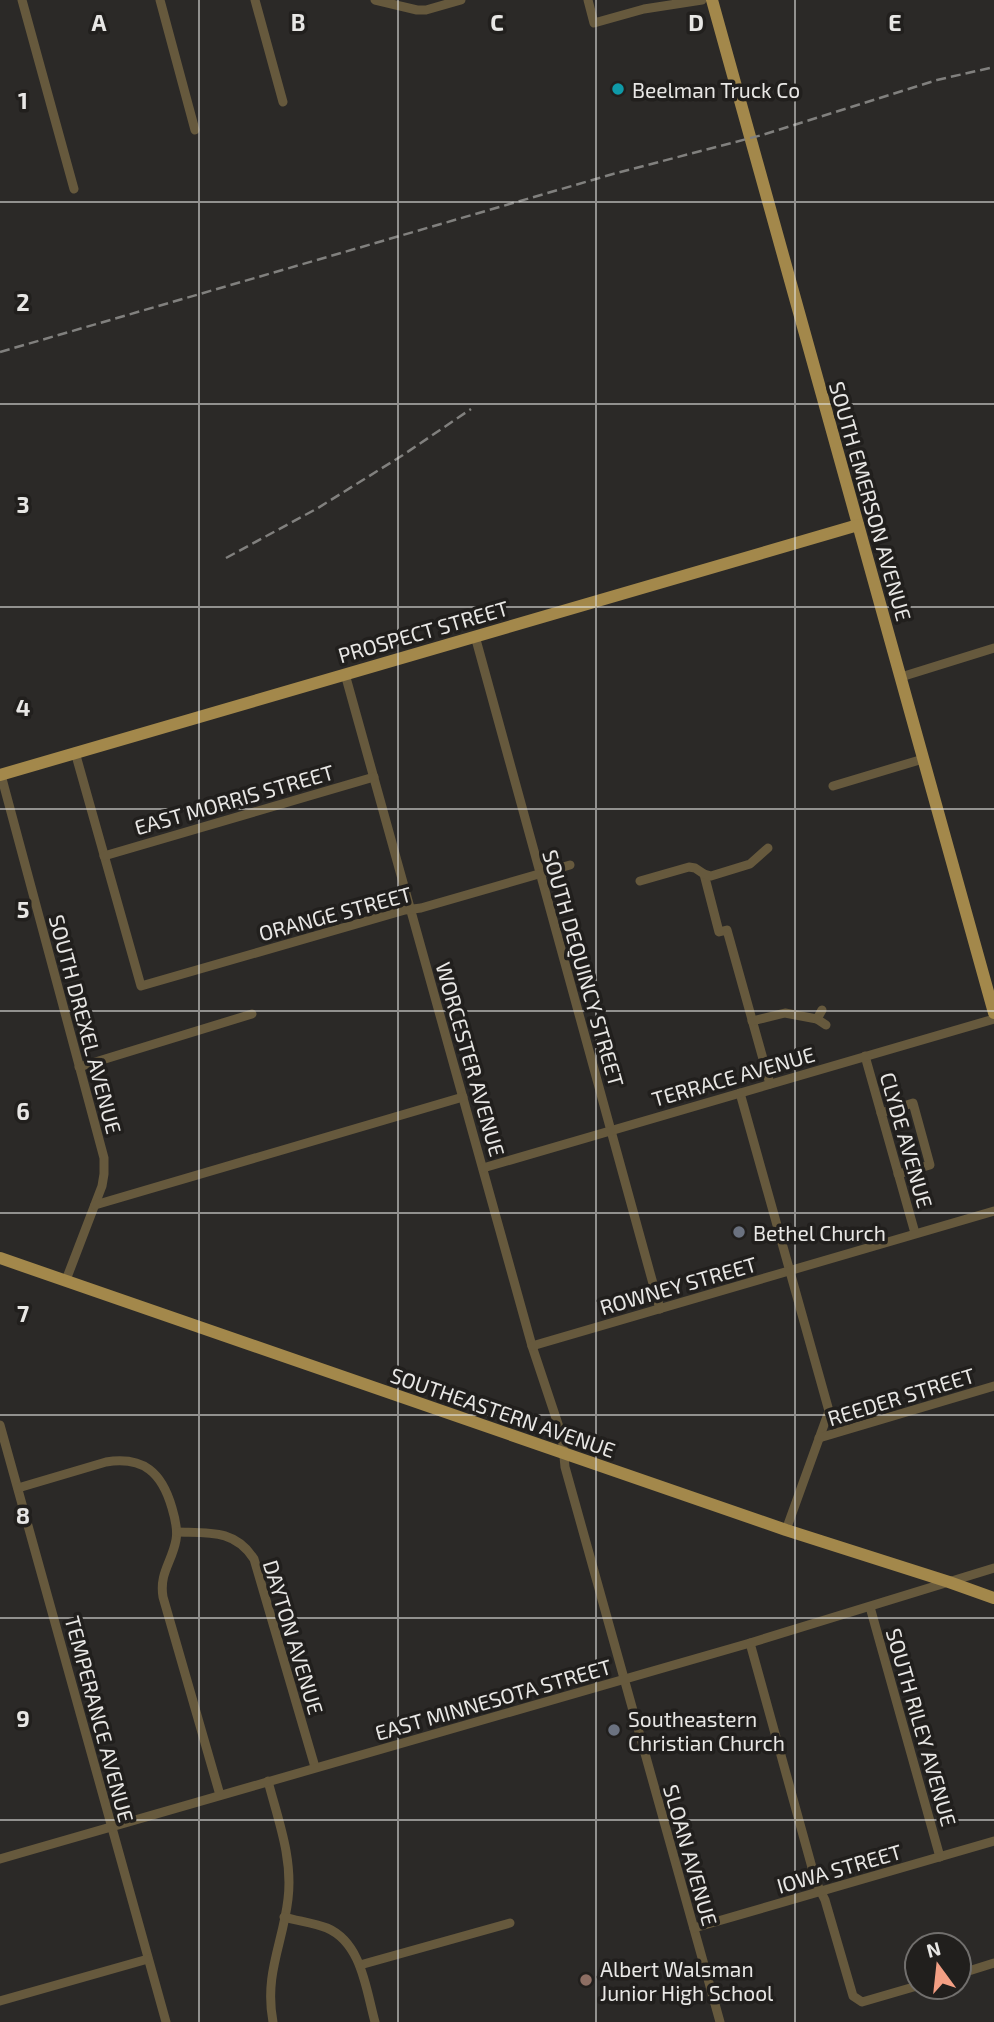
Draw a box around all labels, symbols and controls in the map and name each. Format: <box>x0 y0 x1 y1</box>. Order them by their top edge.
text: A <box>91 8 107 36</box>
text: B <box>291 8 305 36</box>
text: C <box>490 8 504 36</box>
text: D <box>688 8 704 36</box>
text: E <box>888 8 902 36</box>
place label: Beelman Truck Co <box>632 77 800 102</box>
marker: Beelman Truck Co <box>610 81 626 97</box>
text: 1 <box>18 86 28 114</box>
text: 2 <box>16 288 30 316</box>
street label: SOUTH EMERSON AVENUE <box>825 378 917 624</box>
text: 3 <box>16 490 30 518</box>
street label: PROSPECT STREET <box>335 595 511 667</box>
text: 4 <box>16 693 30 721</box>
street label: EAST MORRIS STREET <box>132 759 336 839</box>
street label: SOUTH DEQUINCY STREET <box>537 847 630 1090</box>
street label: ORANGE STREET <box>256 881 414 945</box>
text: 5 <box>17 895 29 923</box>
street label: SOUTH DREXEL AVENUE <box>45 912 127 1136</box>
street label: WORCESTER AVENUE <box>431 959 511 1159</box>
street label: TERRACE AVENUE <box>649 1041 817 1111</box>
street label: CLYDE AVENUE <box>876 1069 938 1211</box>
text: 6 <box>16 1097 30 1125</box>
place label: Bethel Church <box>753 1220 886 1245</box>
marker: Bethel Church <box>731 1224 747 1240</box>
street label: ROWNEY STREET <box>597 1251 759 1319</box>
text: 7 <box>17 1299 29 1327</box>
street label: SOUTHEASTERN AVENUE <box>387 1362 619 1462</box>
street label: REEDER STREET <box>824 1362 978 1430</box>
text: 8 <box>16 1501 30 1529</box>
street label: DAYTON AVENUE <box>259 1557 329 1717</box>
street label: TEMPERANCE AVENUE <box>60 1613 140 1825</box>
street label: SOUTH RILEY AVENUE <box>882 1625 962 1829</box>
street label: EAST MINNESOTA STREET <box>372 1653 614 1745</box>
text: 9 <box>16 1704 30 1732</box>
place label: Southeastern Christian Church <box>628 1706 785 1755</box>
marker: Southeastern Christian Church <box>606 1722 622 1738</box>
street label: SLOAN AVENUE <box>659 1782 723 1928</box>
street label: IOWA STREET <box>774 1838 904 1898</box>
north arrow <box>903 1931 973 2001</box>
text: N <box>924 1936 943 1962</box>
place label: Albert Walsman Junior High School <box>600 1956 774 2005</box>
marker: Albert Walsman Junior High School <box>578 1972 594 1988</box>

